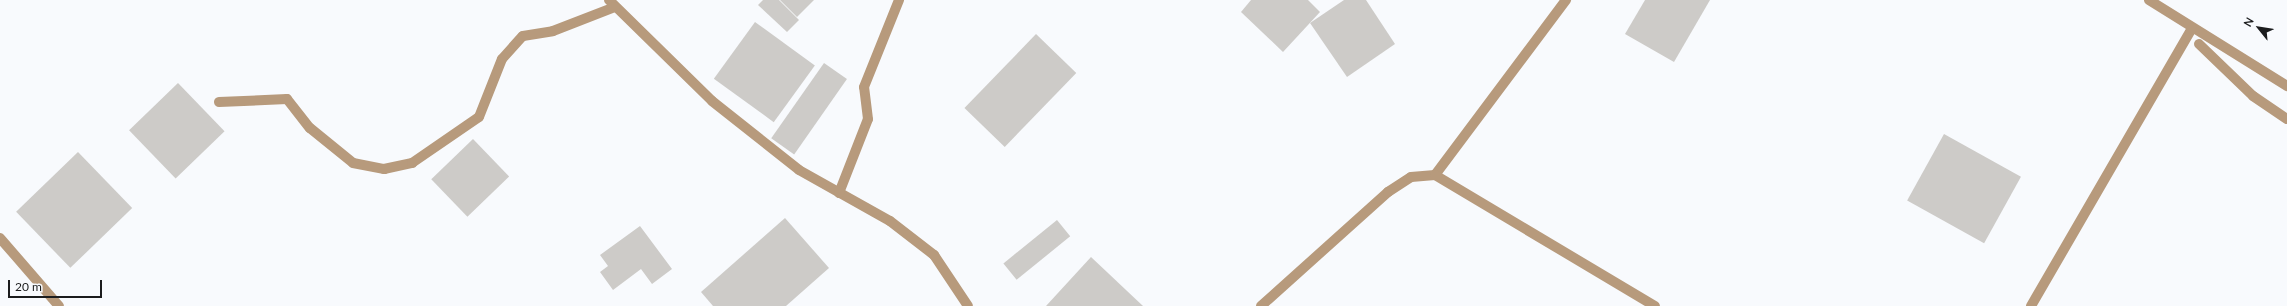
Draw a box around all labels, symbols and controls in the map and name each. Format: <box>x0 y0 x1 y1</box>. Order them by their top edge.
north arrow <box>2239 8 2279 48</box>
text: N <box>2240 15 2256 29</box>
scale bar <box>10 272 104 298</box>
text: 20 m <box>15 279 42 294</box>

